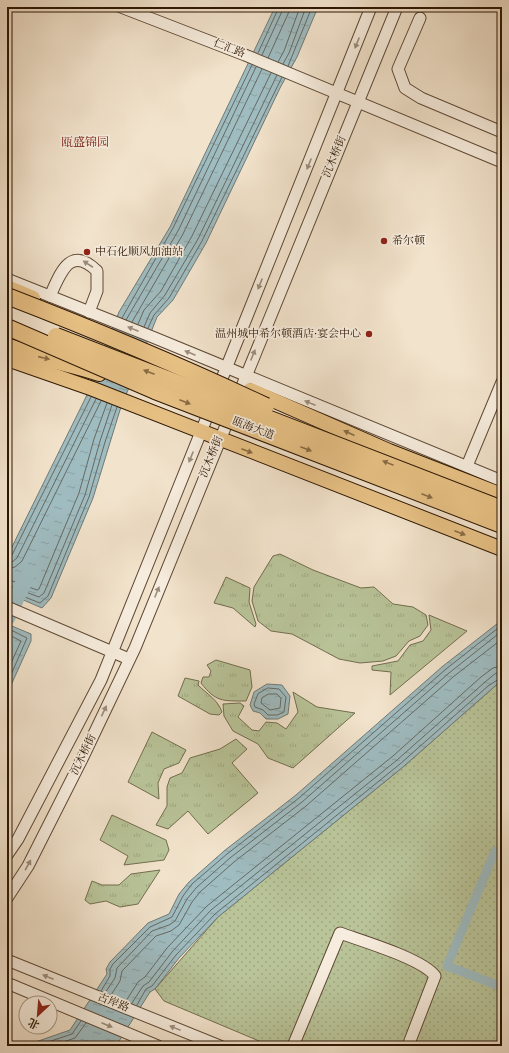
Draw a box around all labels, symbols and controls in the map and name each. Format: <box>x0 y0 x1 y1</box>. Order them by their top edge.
street label: 仁汇路 <box>212 36 247 60</box>
one-way arrow <box>354 38 360 49</box>
street label: 沉木桥街 <box>320 134 348 179</box>
district label: 瓯盛锦园 <box>61 135 109 149</box>
one-way arrow <box>305 158 311 170</box>
place label: 希尔顿 <box>392 234 425 247</box>
marker: 希尔顿 <box>379 236 389 246</box>
place label: 中石化顺风加油站 <box>95 245 183 258</box>
marker: 中石化顺风加油站 <box>82 247 92 257</box>
one-way arrow <box>82 261 94 268</box>
one-way arrow <box>257 279 263 290</box>
one-way arrow <box>128 326 139 332</box>
place label: 温州城中希尔顿酒店·宴会中心 <box>215 327 361 340</box>
marker: 温州城中希尔顿酒店·宴会中心 <box>364 329 374 339</box>
one-way arrow <box>184 349 196 355</box>
one-way arrow <box>251 349 257 361</box>
one-way arrow <box>38 355 50 361</box>
one-way arrow <box>142 368 154 374</box>
one-way arrow <box>304 399 316 405</box>
one-way arrow <box>179 400 191 406</box>
street label: 瓯海大道 <box>230 414 276 442</box>
one-way arrow <box>343 430 355 436</box>
street label: 沉木桥街 <box>197 434 225 479</box>
one-way arrow <box>300 446 312 452</box>
one-way arrow <box>242 448 254 454</box>
one-way arrow <box>187 452 193 464</box>
one-way arrow <box>381 460 393 466</box>
one-way arrow <box>422 493 433 499</box>
one-way arrow <box>454 531 466 537</box>
one-way arrow <box>155 586 161 598</box>
one-way arrow <box>101 705 107 717</box>
street label: 沉木桥街 <box>68 732 99 777</box>
one-way arrow <box>24 859 31 871</box>
one-way arrow <box>43 974 54 980</box>
street label: 古岸路 <box>96 990 131 1014</box>
north arrow <box>18 995 58 1035</box>
text: 北 <box>26 1015 42 1031</box>
one-way arrow <box>102 1022 114 1028</box>
one-way arrow <box>169 1025 181 1031</box>

